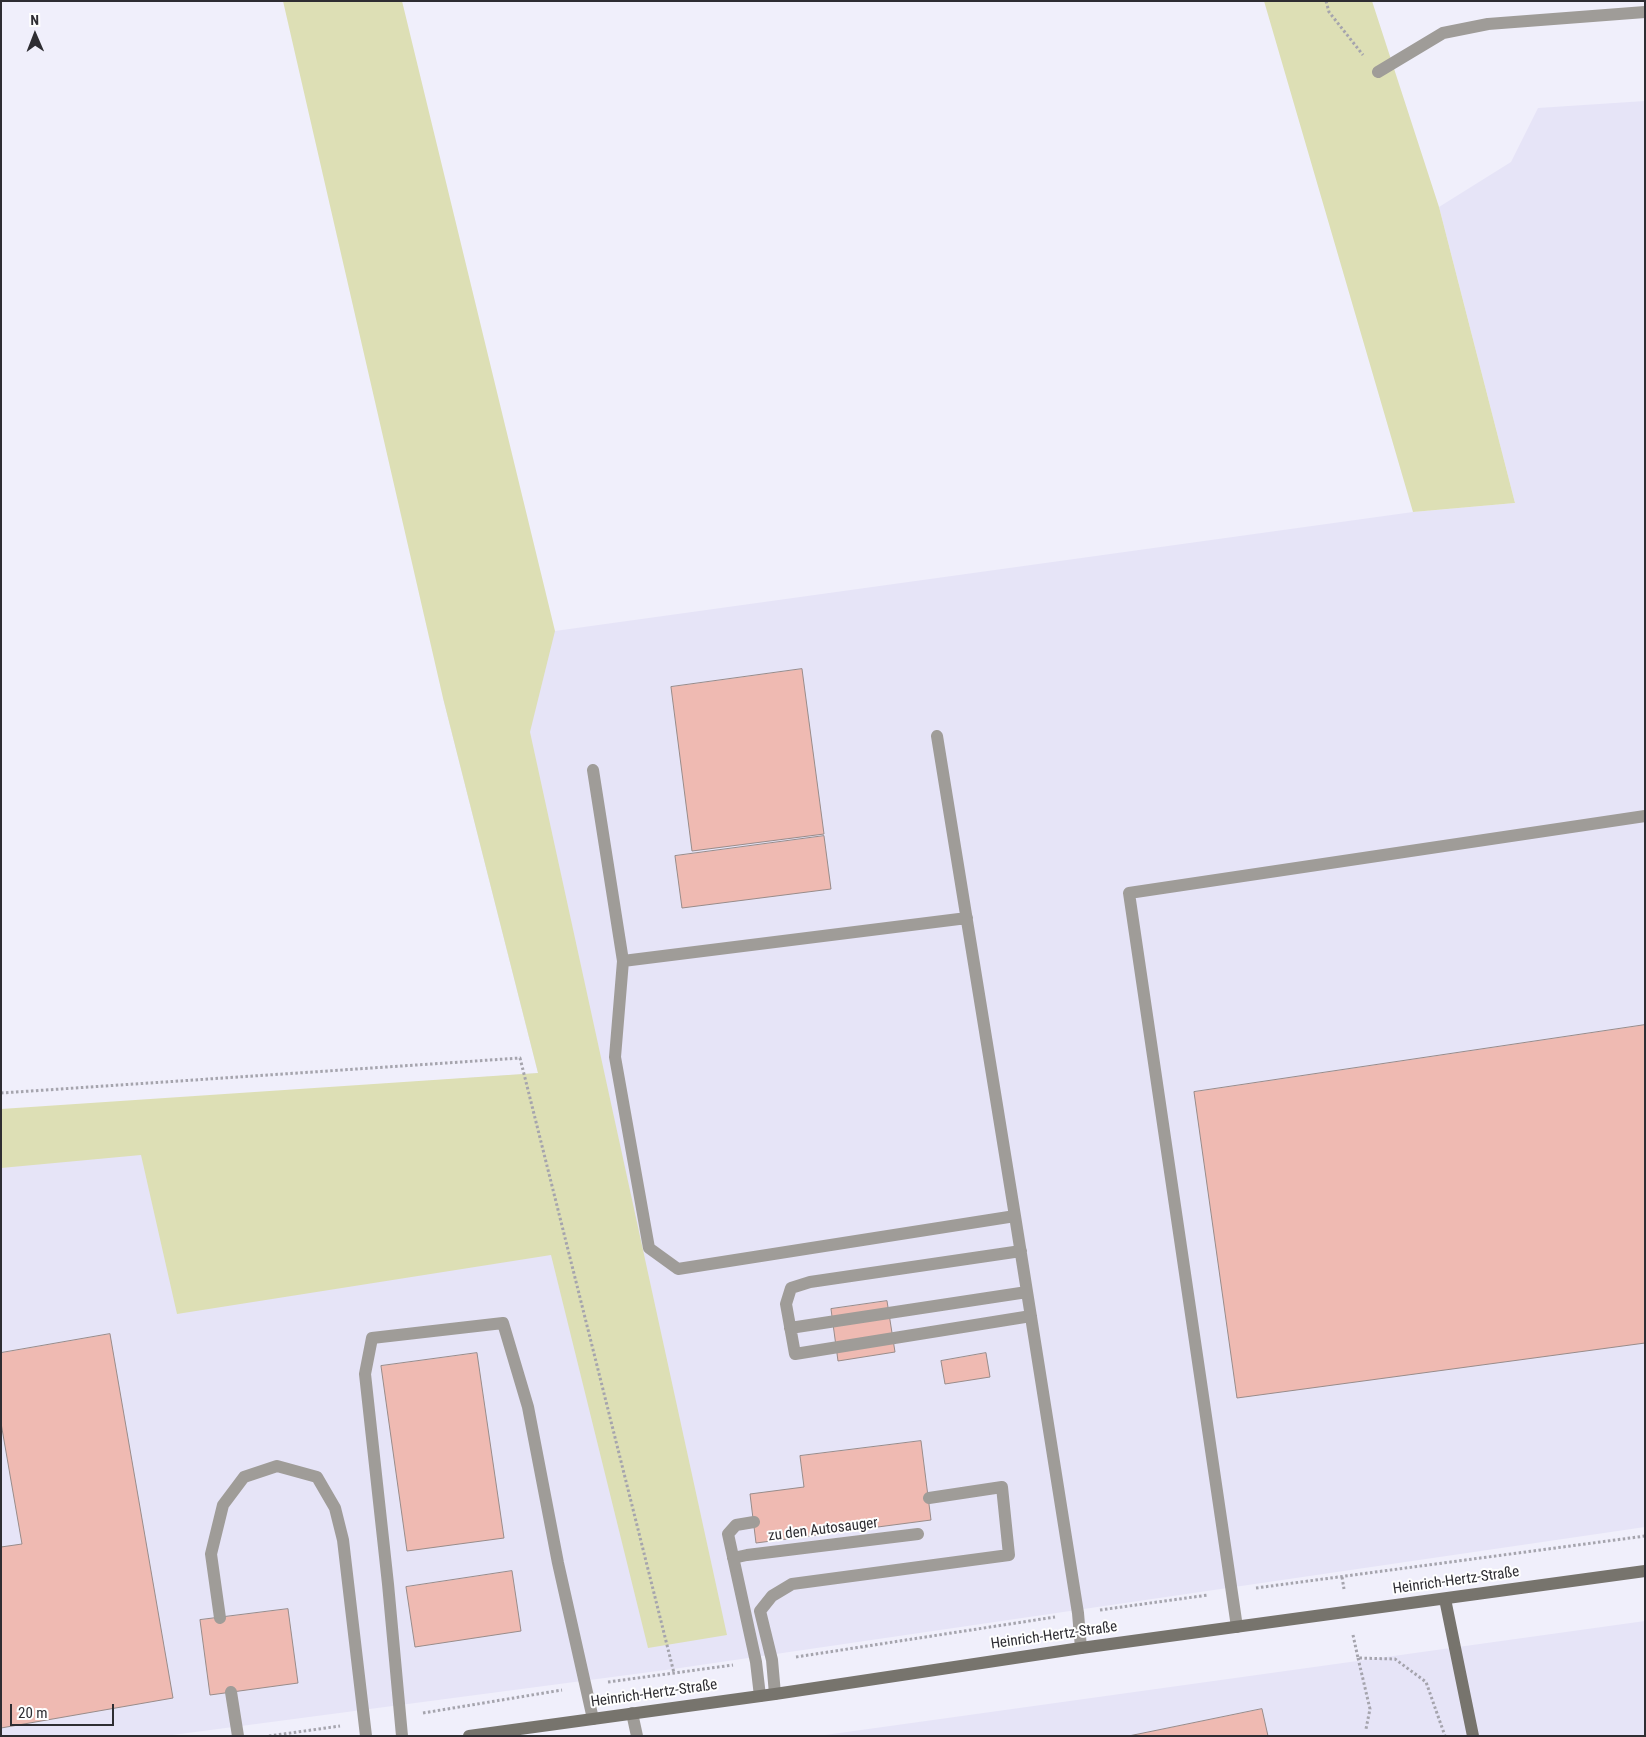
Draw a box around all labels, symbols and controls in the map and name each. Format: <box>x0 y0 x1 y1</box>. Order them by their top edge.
north arrow <box>10 10 60 60</box>
text: N <box>30 12 39 28</box>
street label: zu den Autosauger <box>767 1514 879 1546</box>
street label: Heinrich-Hertz-Straße <box>1392 1563 1520 1599</box>
street label: Heinrich-Hertz-Straße <box>990 1618 1118 1654</box>
street label: Heinrich-Hertz-Straße <box>590 1676 718 1712</box>
scale bar <box>12 1694 116 1726</box>
text: 20 m <box>18 1704 48 1722</box>

